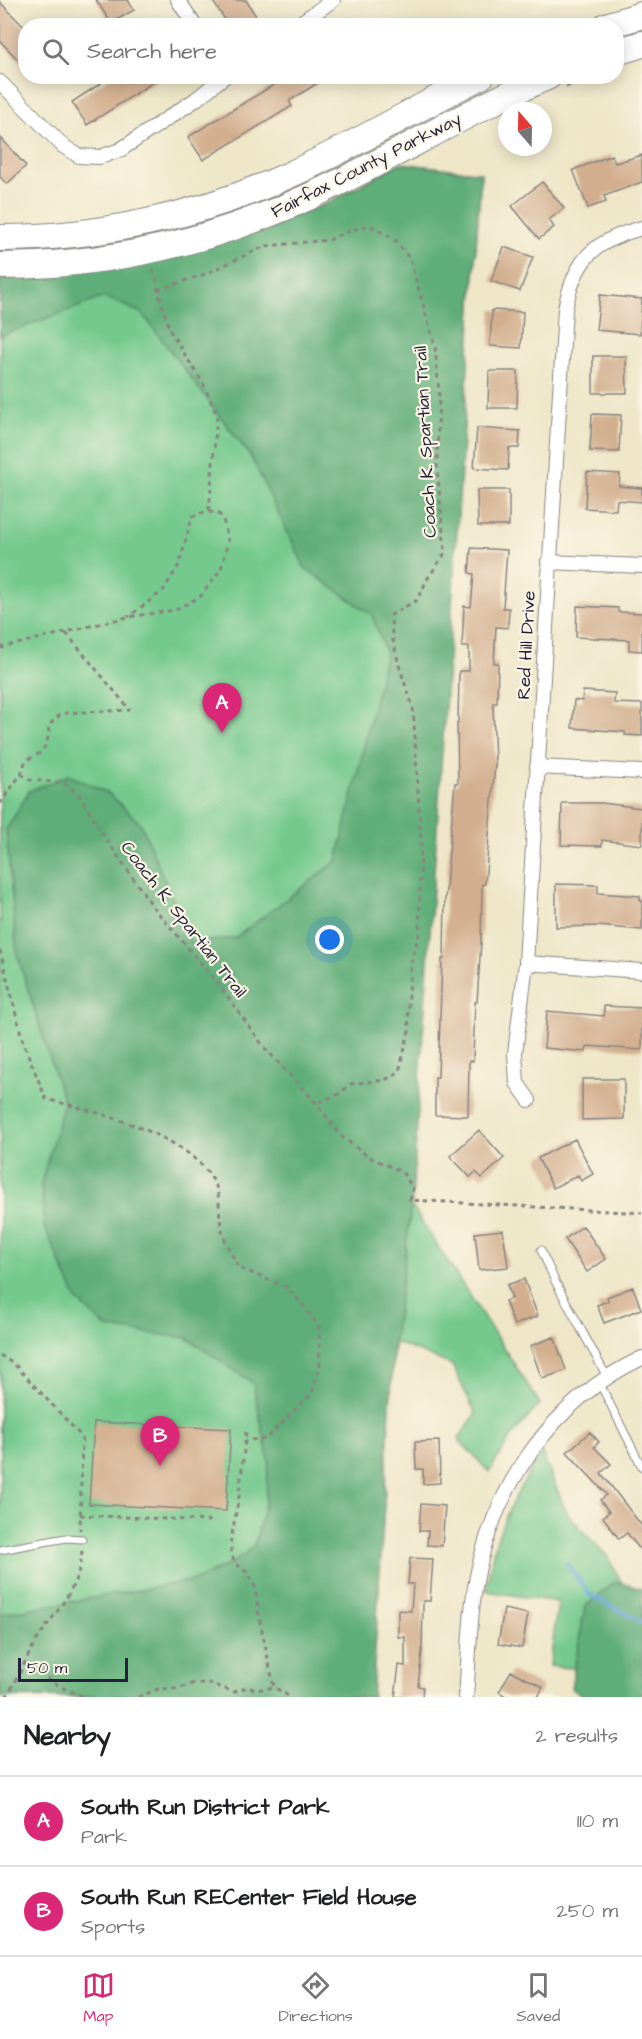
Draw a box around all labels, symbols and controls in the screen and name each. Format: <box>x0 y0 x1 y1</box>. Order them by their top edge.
search box <box>18 18 624 84</box>
icon: search <box>39 35 72 68</box>
text: Search here <box>87 36 217 67</box>
north arrow <box>498 102 552 156</box>
street label: Fairfax County Parkway <box>267 106 466 225</box>
street label: Coach K. Spartian Trail <box>408 345 443 539</box>
street label: Red Hill Drive <box>511 590 542 700</box>
pin: A <box>202 684 242 733</box>
street label: Coach K. Spartian Trail <box>115 836 253 1003</box>
your location <box>315 925 344 954</box>
pin: B <box>140 1416 180 1466</box>
scale bar <box>18 1655 128 1682</box>
text: 50 m <box>27 1657 67 1679</box>
text: Nearby <box>24 1718 111 1754</box>
text: 2 results <box>535 1722 618 1750</box>
text: South Run District Park <box>81 1792 329 1823</box>
text: A <box>37 1807 50 1835</box>
text: 110 m <box>577 1807 618 1835</box>
text: Park <box>81 1823 127 1851</box>
text: South Run RECenter Field House <box>81 1882 417 1913</box>
text: B <box>36 1897 51 1925</box>
text: 250 m <box>556 1897 618 1925</box>
text: Sports <box>81 1913 145 1941</box>
tab: Map <box>82 1969 115 2027</box>
tab: Directions <box>279 1969 353 2027</box>
tab: Saved <box>517 1969 560 2027</box>

